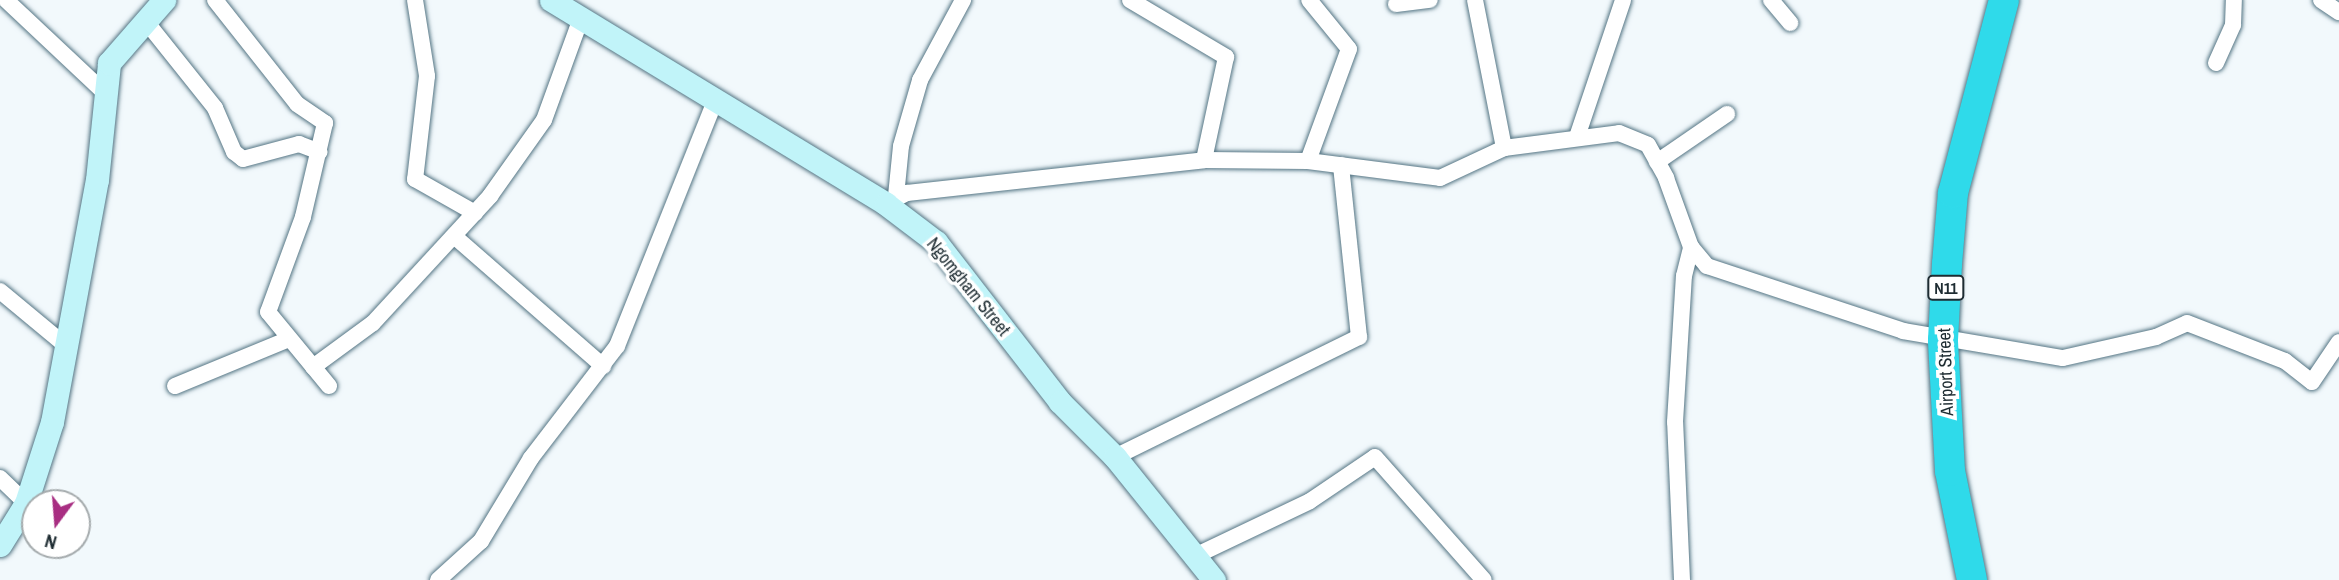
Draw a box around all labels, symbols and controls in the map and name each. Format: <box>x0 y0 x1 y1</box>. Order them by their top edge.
street label: Ngomgham Street <box>922 234 1014 340</box>
road number: N11 <box>1927 276 1965 300</box>
street label: Airport Street <box>1934 328 1958 416</box>
north arrow <box>21 489 91 559</box>
text: N <box>42 528 60 556</box>

